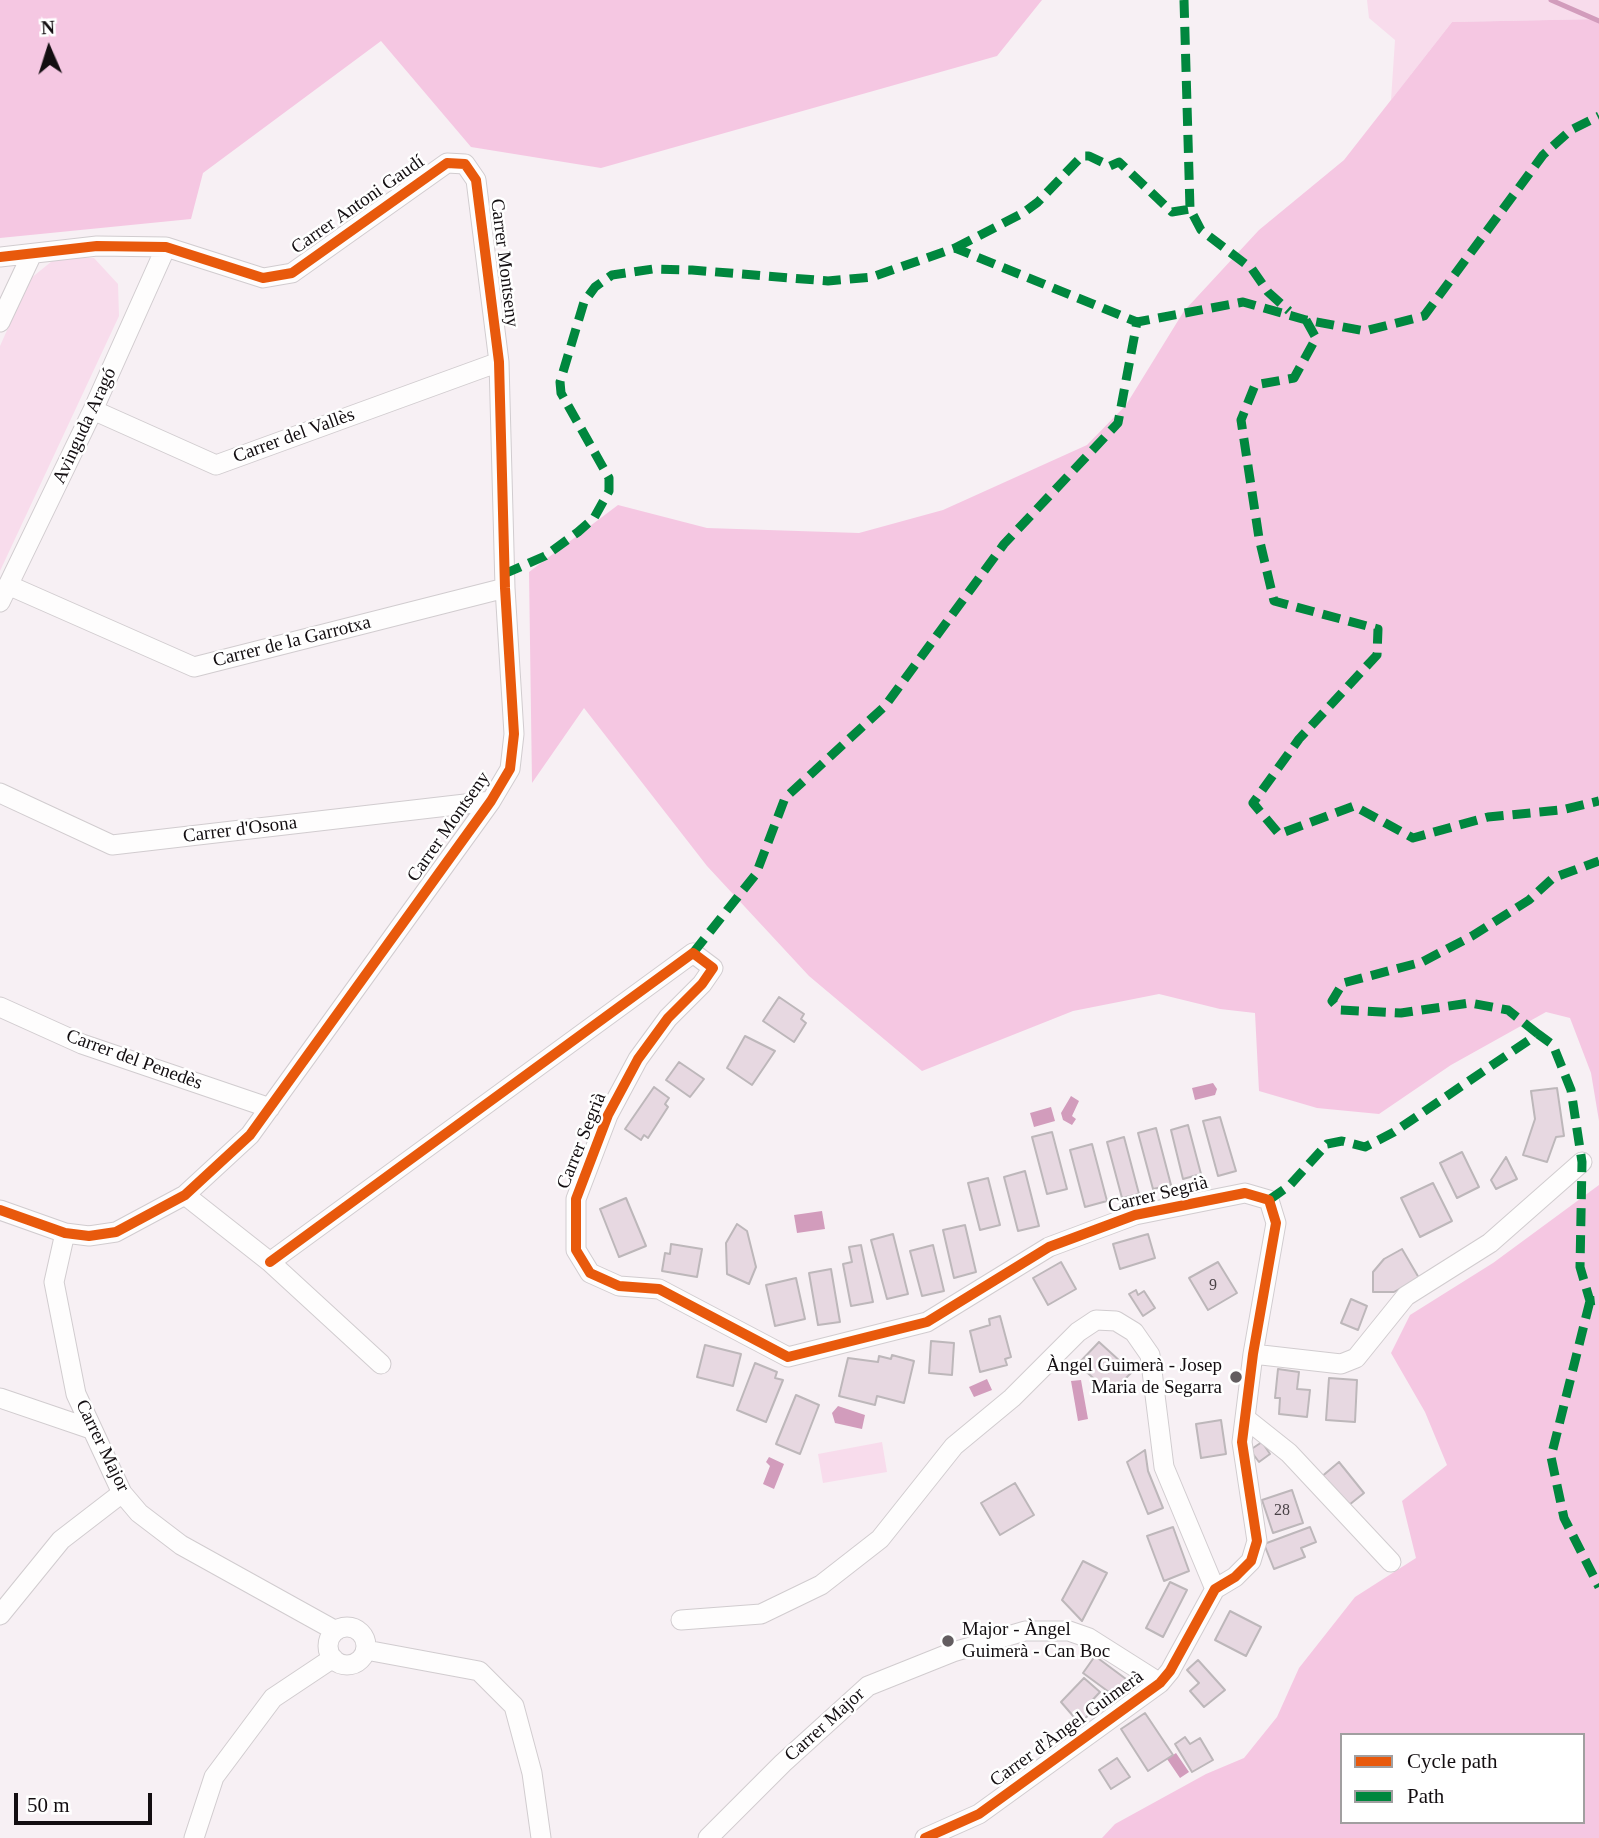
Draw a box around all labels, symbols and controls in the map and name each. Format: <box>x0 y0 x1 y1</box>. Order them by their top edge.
north arrow <box>14 14 84 84</box>
text: N <box>40 17 55 38</box>
street label: Carrer Antoni Gaudí <box>287 151 429 259</box>
street label: Carrer Montseny <box>485 197 523 329</box>
street label: Avinguda Aragó <box>48 364 122 488</box>
street label: Carrer del Vallès <box>230 403 358 469</box>
street label: Carrer de la Garrotxa <box>211 611 373 673</box>
street label: Carrer Montseny <box>403 768 495 886</box>
street label: Carrer d'Osona <box>182 812 298 848</box>
street label: Carrer del Penedès <box>63 1025 205 1095</box>
street label: Carrer Segrià <box>552 1090 612 1192</box>
street label: Carrer Segrià <box>1106 1172 1210 1218</box>
house number: 9 <box>1209 1276 1217 1296</box>
place label: Àngel Guimerà - Josep Maria de Segarra <box>1046 1355 1222 1399</box>
marker: Àngel Guimerà - Josep Maria de Segarra <box>1228 1369 1244 1385</box>
street label: Carrer Major <box>70 1396 134 1496</box>
house number: 28 <box>1274 1501 1290 1521</box>
place label: Major - Àngel Guimerà - Can Boc <box>962 1619 1110 1663</box>
marker: Major - Àngel Guimerà - Can Boc <box>940 1633 956 1649</box>
street label: Carrer d'Àngel Guimerà <box>986 1666 1148 1792</box>
street label: Carrer Major <box>780 1683 870 1767</box>
legend <box>1340 1733 1585 1824</box>
text: Cycle path <box>1407 1749 1497 1773</box>
scale bar <box>18 1778 156 1822</box>
text: Path <box>1407 1784 1444 1808</box>
text: 50 m <box>27 1793 70 1817</box>

